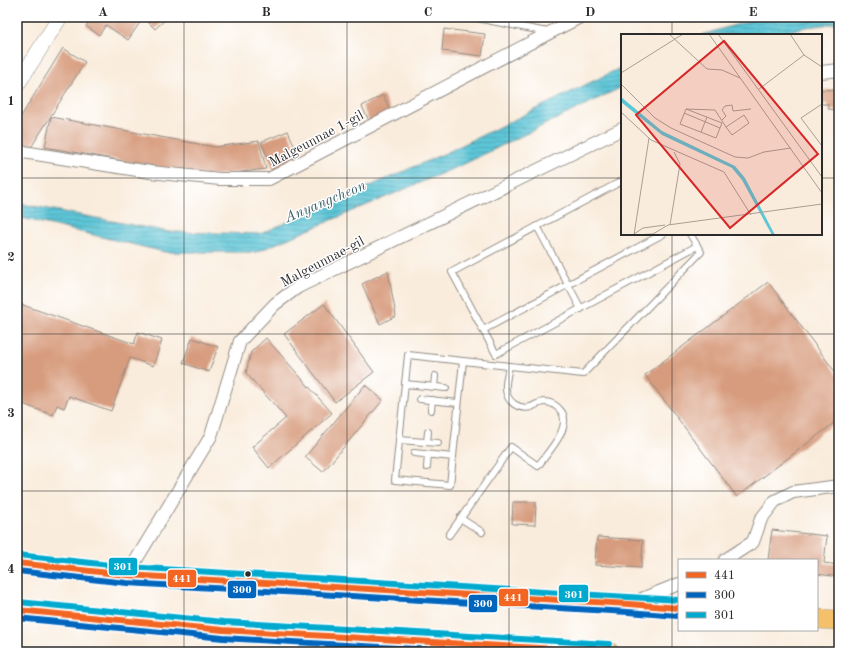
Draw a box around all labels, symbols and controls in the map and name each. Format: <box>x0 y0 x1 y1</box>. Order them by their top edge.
text: A <box>98 6 108 19</box>
text: B <box>261 6 271 19</box>
text: C <box>424 6 432 19</box>
text: D <box>585 6 595 19</box>
text: E <box>749 6 758 19</box>
inset map <box>621 34 822 235</box>
text: 1 <box>7 95 15 108</box>
street label: Malgeunnae 1-gil <box>267 108 366 170</box>
water label: Anyangcheon <box>282 178 369 227</box>
street label: Malgeunnae-gil <box>278 234 367 290</box>
text: 2 <box>7 251 15 264</box>
text: 3 <box>7 407 15 420</box>
line badge: 301 <box>108 557 138 576</box>
legend <box>678 559 818 631</box>
text: 301 <box>113 562 133 573</box>
text: 4 <box>7 563 15 576</box>
line badge: 441 <box>167 569 197 588</box>
unlabelled marker <box>243 569 253 579</box>
text: 441 <box>714 570 735 582</box>
text: 441 <box>172 574 192 585</box>
line badge: 300 <box>227 580 257 599</box>
line badge: 301 <box>558 584 589 603</box>
text: 300 <box>232 585 252 596</box>
line badge: 441 <box>498 588 529 607</box>
text: 301 <box>564 590 584 601</box>
text: 300 <box>714 590 735 602</box>
text: 441 <box>503 593 523 604</box>
line badge: 300 <box>468 594 498 613</box>
text: 300 <box>473 599 493 610</box>
text: 301 <box>714 610 735 622</box>

